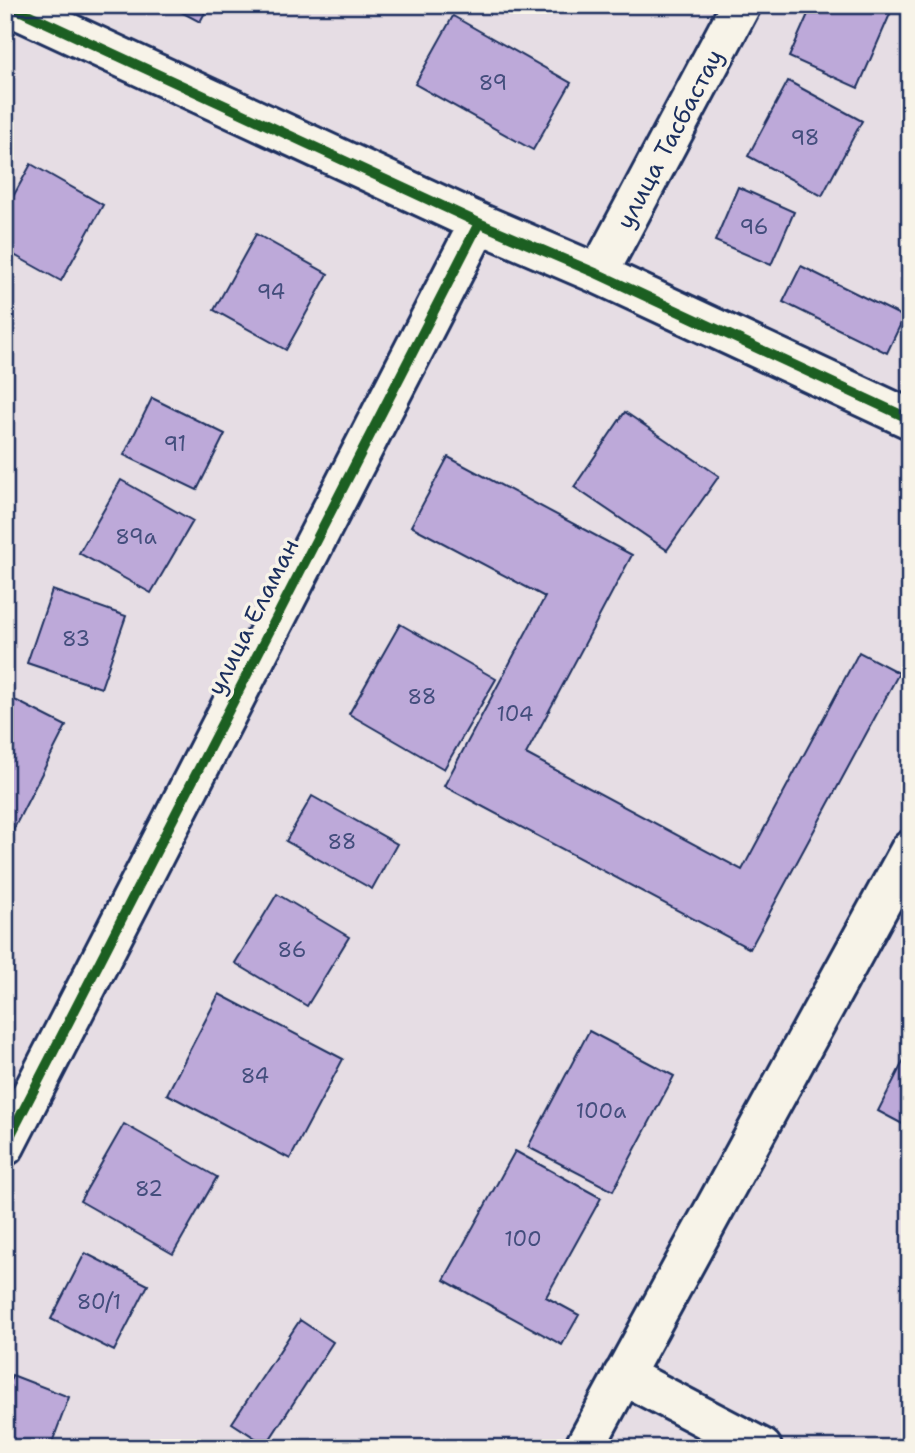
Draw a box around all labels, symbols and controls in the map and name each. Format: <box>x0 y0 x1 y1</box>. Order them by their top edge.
street label: улица Тасбастау <box>609 44 731 234</box>
house number: 89 <box>479 69 507 97</box>
house number: 98 <box>790 124 820 152</box>
house number: 96 <box>740 213 768 241</box>
house number: 94 <box>257 278 285 306</box>
house number: 91 <box>164 430 186 458</box>
house number: 89а <box>115 523 157 551</box>
street label: улица Еламан <box>200 533 306 701</box>
house number: 83 <box>62 625 90 653</box>
house number: 88 <box>408 683 436 711</box>
house number: 104 <box>497 700 533 728</box>
house number: 88 <box>328 828 356 856</box>
house number: 86 <box>278 936 306 964</box>
house number: 84 <box>241 1062 269 1090</box>
house number: 100а <box>576 1097 626 1125</box>
house number: 82 <box>135 1175 163 1203</box>
house number: 100 <box>504 1225 542 1253</box>
house number: 80/1 <box>77 1288 121 1316</box>

